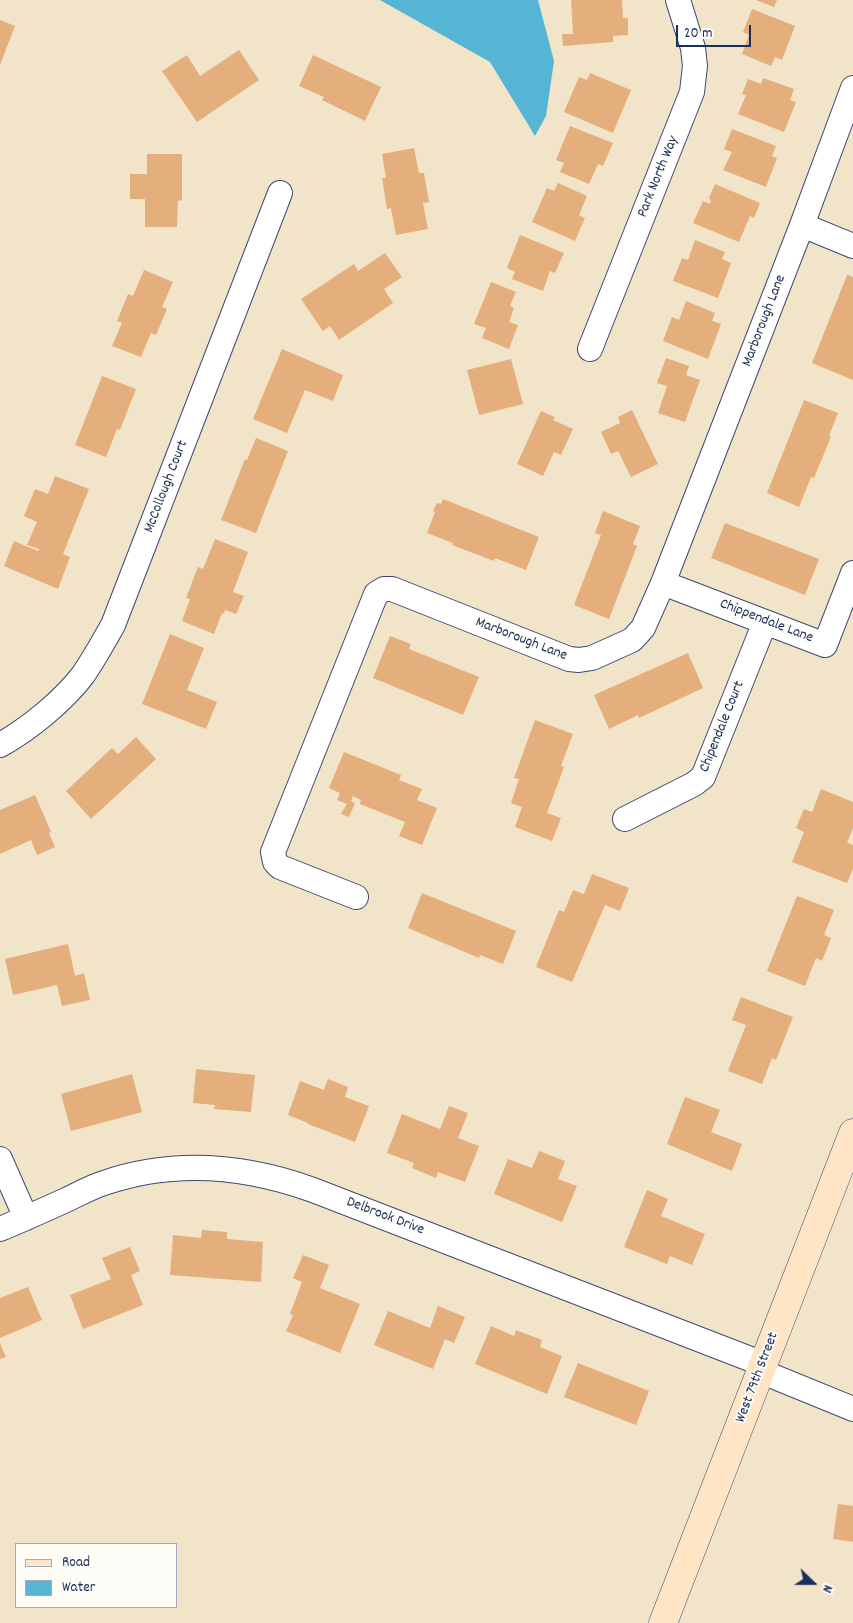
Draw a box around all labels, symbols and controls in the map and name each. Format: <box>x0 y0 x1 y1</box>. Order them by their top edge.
scale bar <box>678 15 753 47</box>
text: 20 m <box>684 23 712 45</box>
street label: Park North Way <box>635 134 683 220</box>
street label: Marborough Lane <box>739 273 791 369</box>
street label: McCollough Court <box>141 438 193 536</box>
street label: Chippendale Lane <box>717 596 815 648</box>
street label: Marborough Lane <box>473 614 569 666</box>
street label: Chipendale Court <box>697 679 749 775</box>
street label: Delbrook Drive <box>344 1194 426 1240</box>
street label: West 79th Street <box>733 1330 783 1426</box>
legend <box>15 1543 178 1608</box>
text: Road <box>62 1552 90 1574</box>
north arrow <box>788 1558 838 1608</box>
text: Water <box>62 1577 95 1599</box>
text: N <box>816 1582 837 1596</box>

